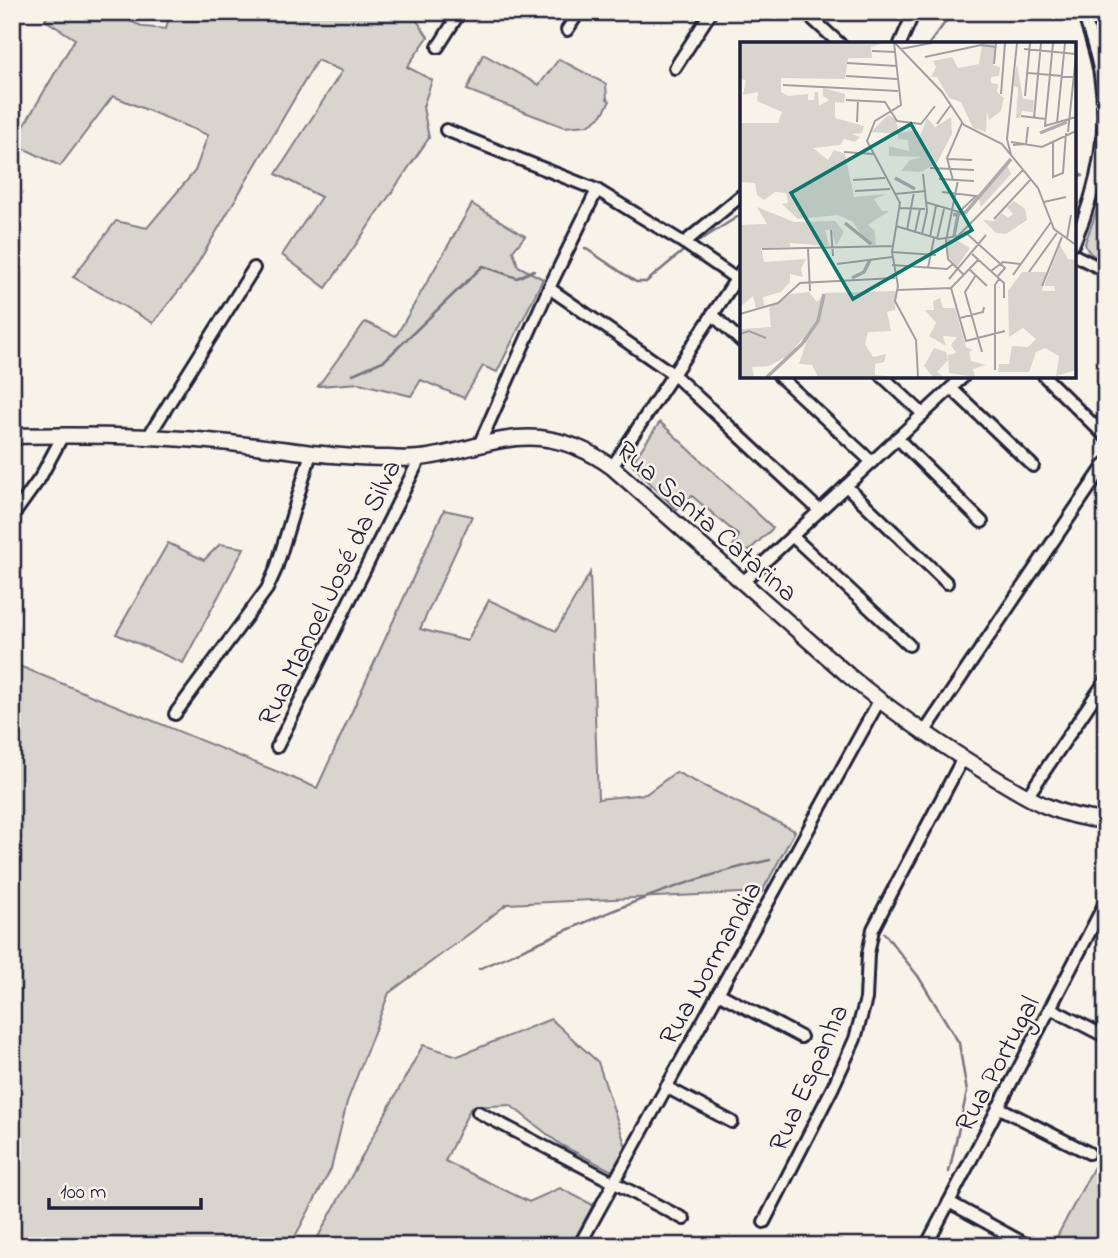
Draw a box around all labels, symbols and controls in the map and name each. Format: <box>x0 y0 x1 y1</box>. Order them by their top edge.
inset map <box>740 42 1076 378</box>
street label: Rua Santa Catarina <box>606 432 806 613</box>
street label: Rua Manoel José da Silva <box>249 453 414 734</box>
street label: Rua Normandia <box>650 874 774 1053</box>
street label: Rua Portugal <box>946 989 1052 1140</box>
street label: Rua Espanha <box>759 998 861 1159</box>
scale bar <box>49 1167 201 1211</box>
text: 100 m <box>60 1178 106 1208</box>

